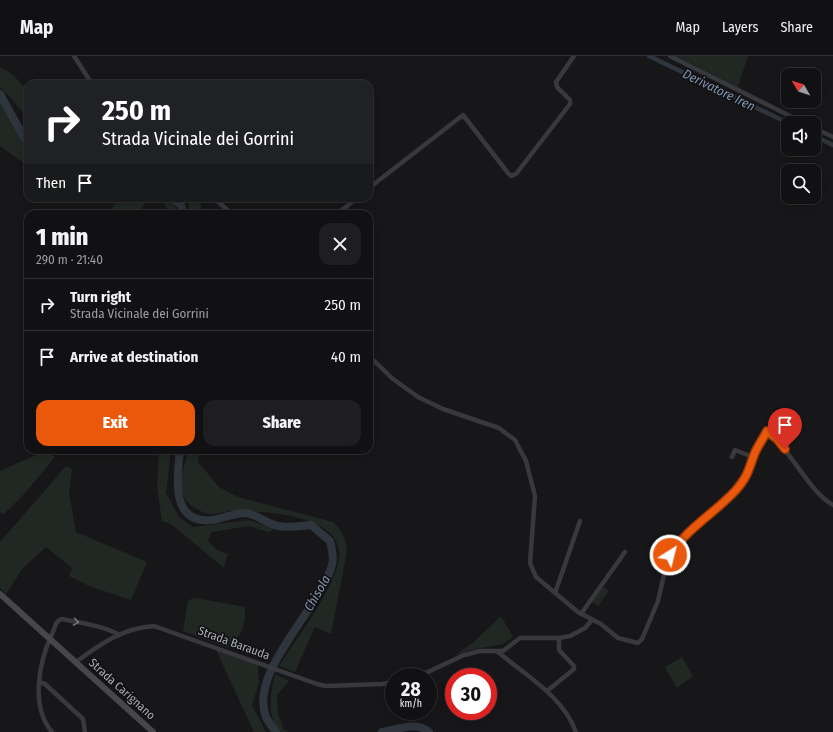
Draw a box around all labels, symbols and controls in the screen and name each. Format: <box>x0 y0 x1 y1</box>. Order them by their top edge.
text: Map <box>20 16 53 39</box>
text: Map <box>676 19 700 36</box>
text: Layers <box>722 19 758 36</box>
text: Share <box>780 19 813 36</box>
water label: Derivatore Iren <box>680 66 758 114</box>
north arrow <box>781 68 821 108</box>
map controls <box>781 68 821 204</box>
text: 250 m <box>102 94 171 127</box>
icon: right <box>36 96 88 148</box>
button: sound <box>781 116 821 156</box>
text: Strada Vicinale dei Gorrini <box>102 128 294 150</box>
button: search <box>781 164 821 204</box>
icon: arrive <box>74 172 96 194</box>
text: Then <box>36 174 66 192</box>
text: 1 min <box>36 223 88 251</box>
button: close <box>319 223 361 265</box>
text: 290 m · 21:40 <box>36 252 103 267</box>
text: Turn right <box>70 288 131 306</box>
icon: right <box>36 294 58 316</box>
text: 250 m <box>325 296 361 314</box>
text: Strada Vicinale dei Gorrini <box>70 306 209 321</box>
icon: arrive <box>36 346 58 368</box>
text: Arrive at destination <box>70 348 198 366</box>
text: 40 m <box>331 348 361 366</box>
button: Exit <box>36 400 195 446</box>
button: Share <box>203 400 361 446</box>
pin <box>768 408 802 449</box>
icon: arrive <box>774 414 796 436</box>
position arrow <box>649 534 691 576</box>
water label: Chisola <box>301 572 333 614</box>
one-way arrow <box>73 617 79 626</box>
street label: Strada Barauda <box>196 624 272 663</box>
street label: Strada Carignano <box>86 656 158 722</box>
speed limit sign: 30 <box>445 668 497 720</box>
text: 28 <box>401 677 421 701</box>
text: km/h <box>400 698 422 710</box>

